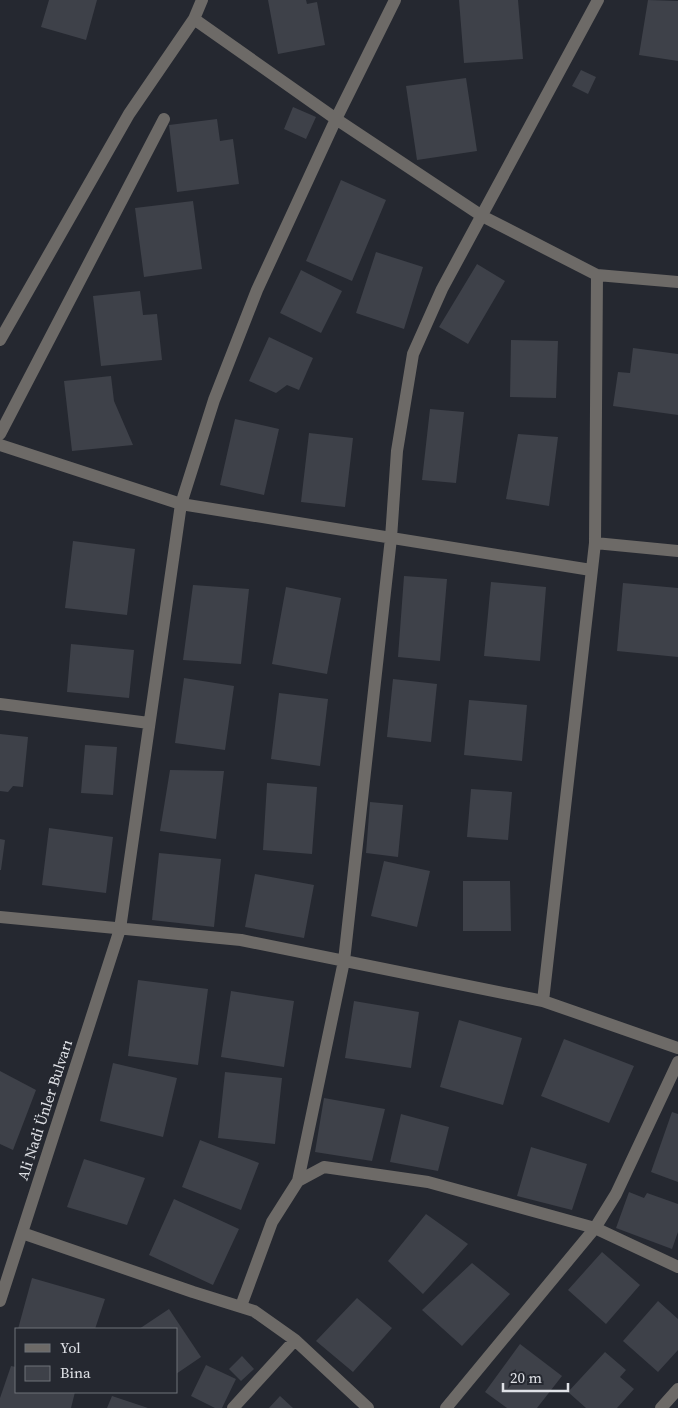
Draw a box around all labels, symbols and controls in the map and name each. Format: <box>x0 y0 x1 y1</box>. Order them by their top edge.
street label: Ali Nadi Ünler Bulvarı <box>12 1037 77 1183</box>
legend <box>15 1328 178 1393</box>
text: Yol <box>60 1337 81 1358</box>
scale bar <box>503 1360 568 1392</box>
text: Bina <box>60 1362 91 1383</box>
text: 20 m <box>510 1367 542 1388</box>

